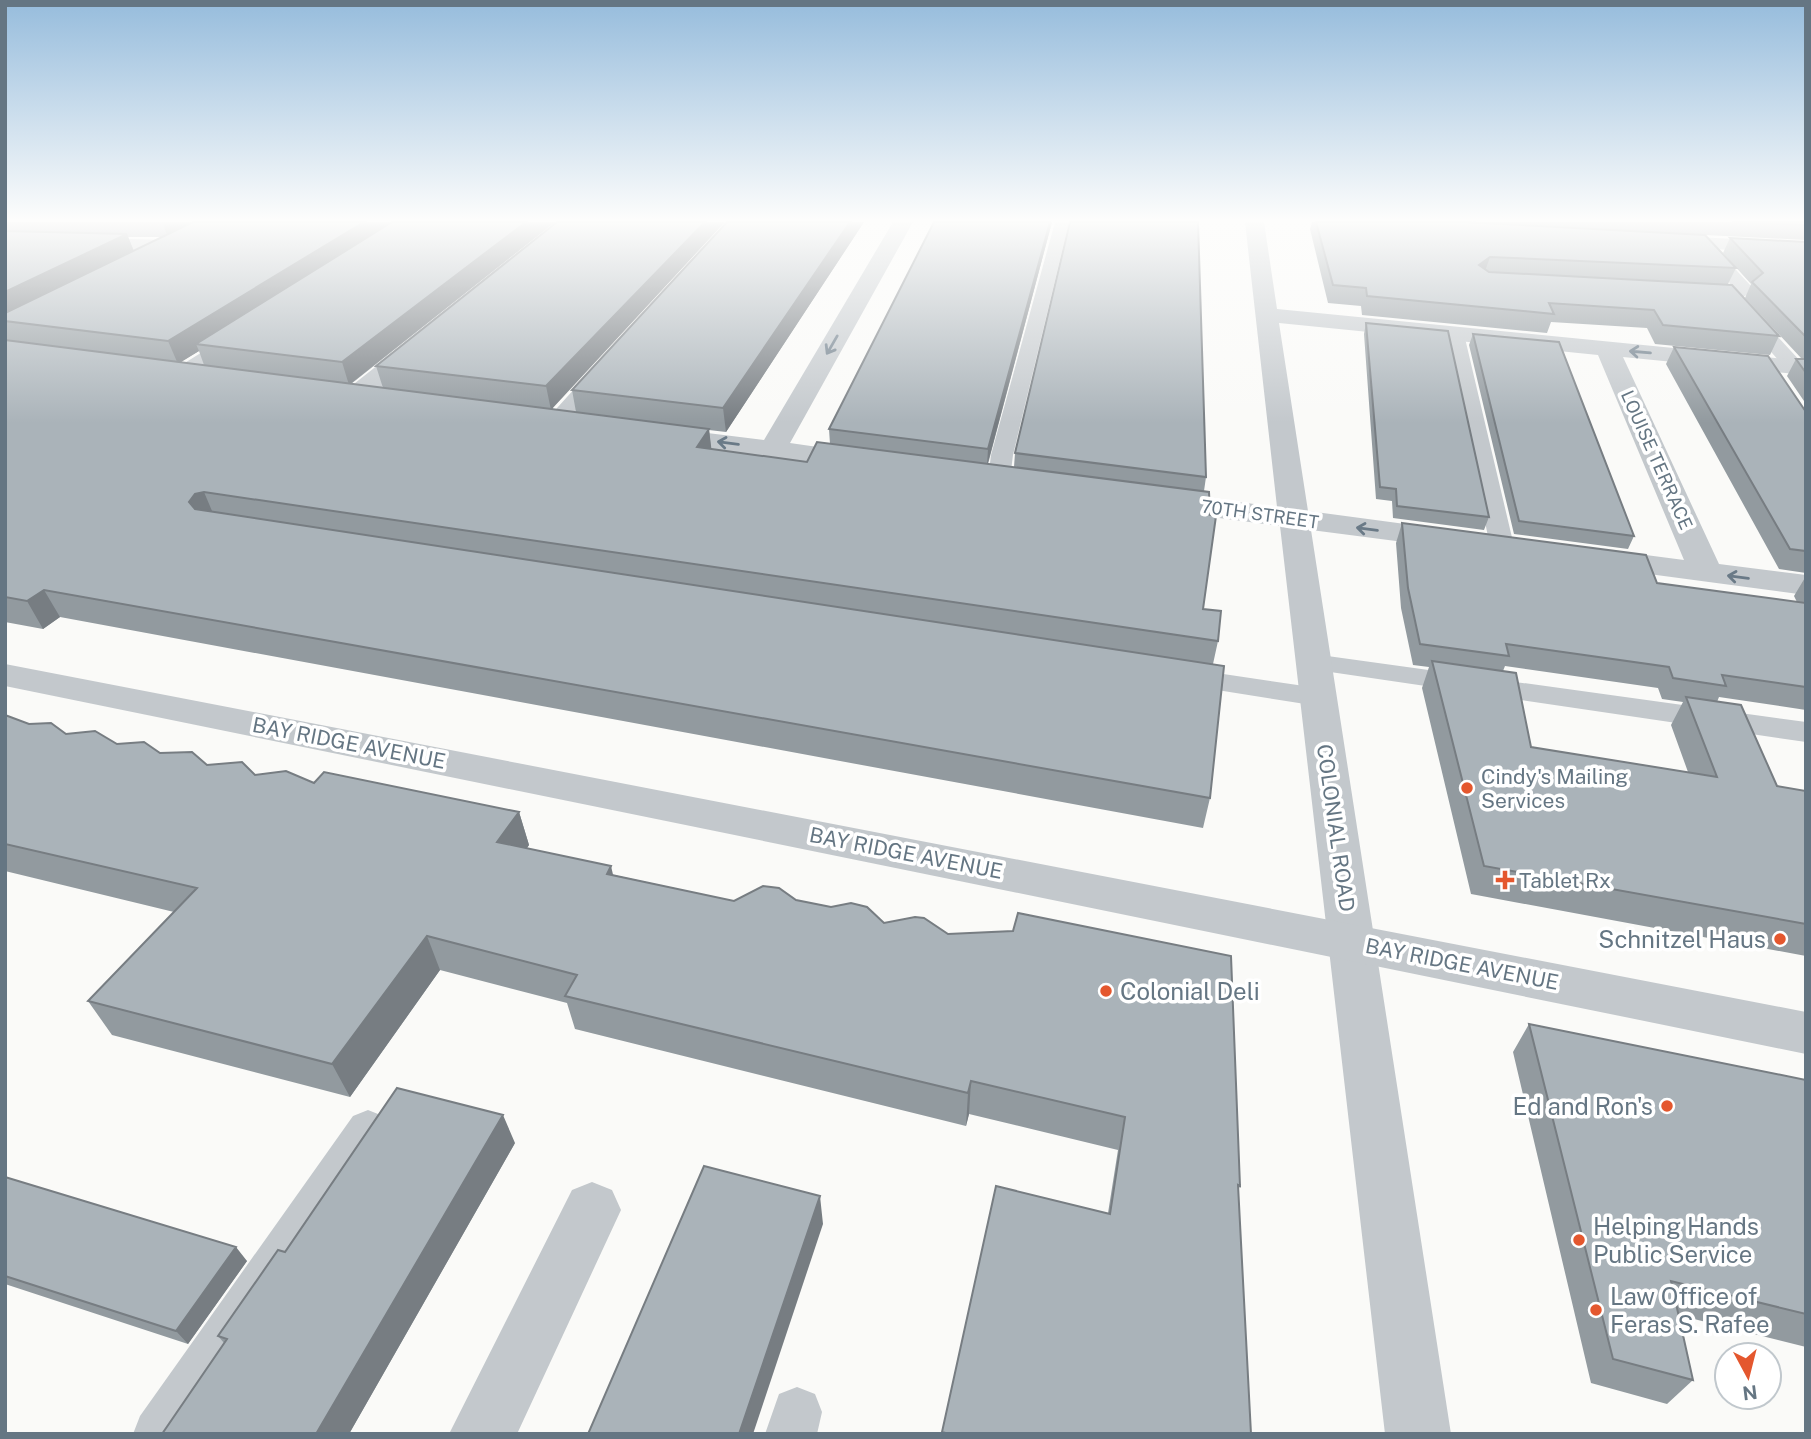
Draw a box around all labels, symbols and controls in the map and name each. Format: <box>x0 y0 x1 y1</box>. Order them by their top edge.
one-way arrow <box>825 334 839 354</box>
one-way arrow <box>1629 345 1652 358</box>
street label: LOUISE TERRACE <box>1617 387 1697 533</box>
one-way arrow <box>717 437 740 450</box>
street label: 70TH STREET <box>1200 495 1320 533</box>
one-way arrow <box>1356 522 1379 535</box>
one-way arrow <box>1727 570 1750 583</box>
street label: BAY RIDGE AVENUE <box>250 712 448 774</box>
street label: COLONIAL ROAD <box>1312 743 1360 913</box>
place label: Cindy's Mailing Services <box>1481 764 1628 813</box>
marker: Cindy's Mailing Services <box>1459 780 1475 796</box>
street label: BAY RIDGE AVENUE <box>807 822 1005 884</box>
place label: Tablet Rx <box>1519 868 1611 893</box>
marker: Tablet Rx <box>1497 872 1513 888</box>
place label: Schnitzel Haus <box>1598 925 1766 953</box>
marker: Schnitzel Haus <box>1772 931 1788 947</box>
street label: BAY RIDGE AVENUE <box>1363 933 1561 995</box>
place label: Colonial Deli <box>1120 977 1260 1005</box>
marker: Colonial Deli <box>1098 983 1114 999</box>
place label: Ed and Ron's <box>1513 1092 1653 1120</box>
marker: Ed and Ron's <box>1659 1098 1675 1114</box>
place label: Helping Hands Public Service <box>1593 1212 1759 1268</box>
marker: Helping Hands Public Service <box>1571 1232 1587 1248</box>
place label: Law Office of Feras S. Rafee <box>1610 1282 1770 1338</box>
marker: Law Office of Feras S. Rafee <box>1588 1302 1604 1318</box>
north arrow <box>1713 1341 1783 1411</box>
text: N <box>1741 1381 1759 1405</box>

